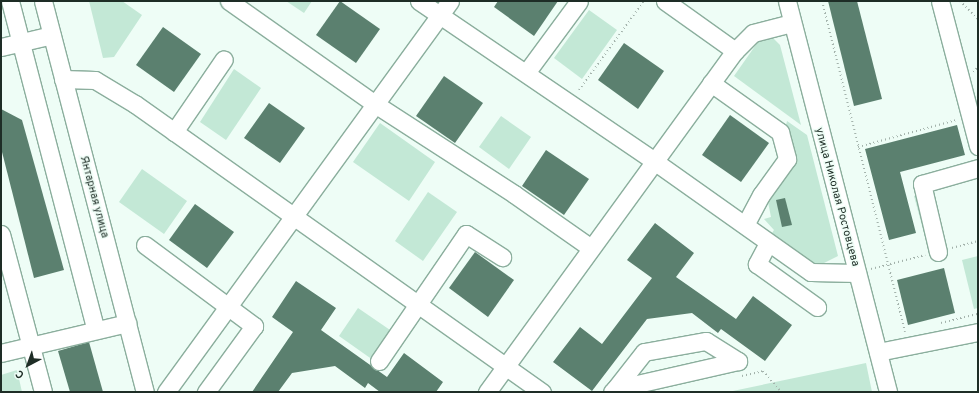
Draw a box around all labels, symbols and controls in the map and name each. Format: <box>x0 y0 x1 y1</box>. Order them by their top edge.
street label: улица Николая Ростовцева <box>812 126 862 268</box>
street label: Янтарная улица <box>77 155 111 239</box>
north arrow <box>8 345 48 385</box>
text: С <box>13 366 27 382</box>

